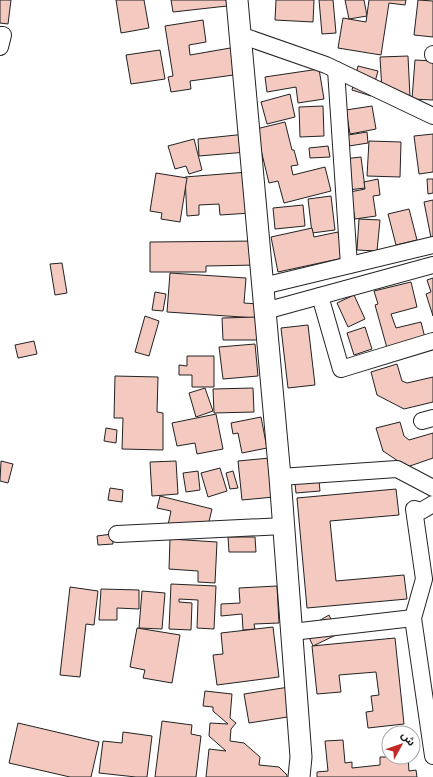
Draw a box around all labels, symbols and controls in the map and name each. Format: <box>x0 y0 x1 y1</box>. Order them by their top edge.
north arrow <box>381 725 421 765</box>
text: ش <box>398 728 419 749</box>

